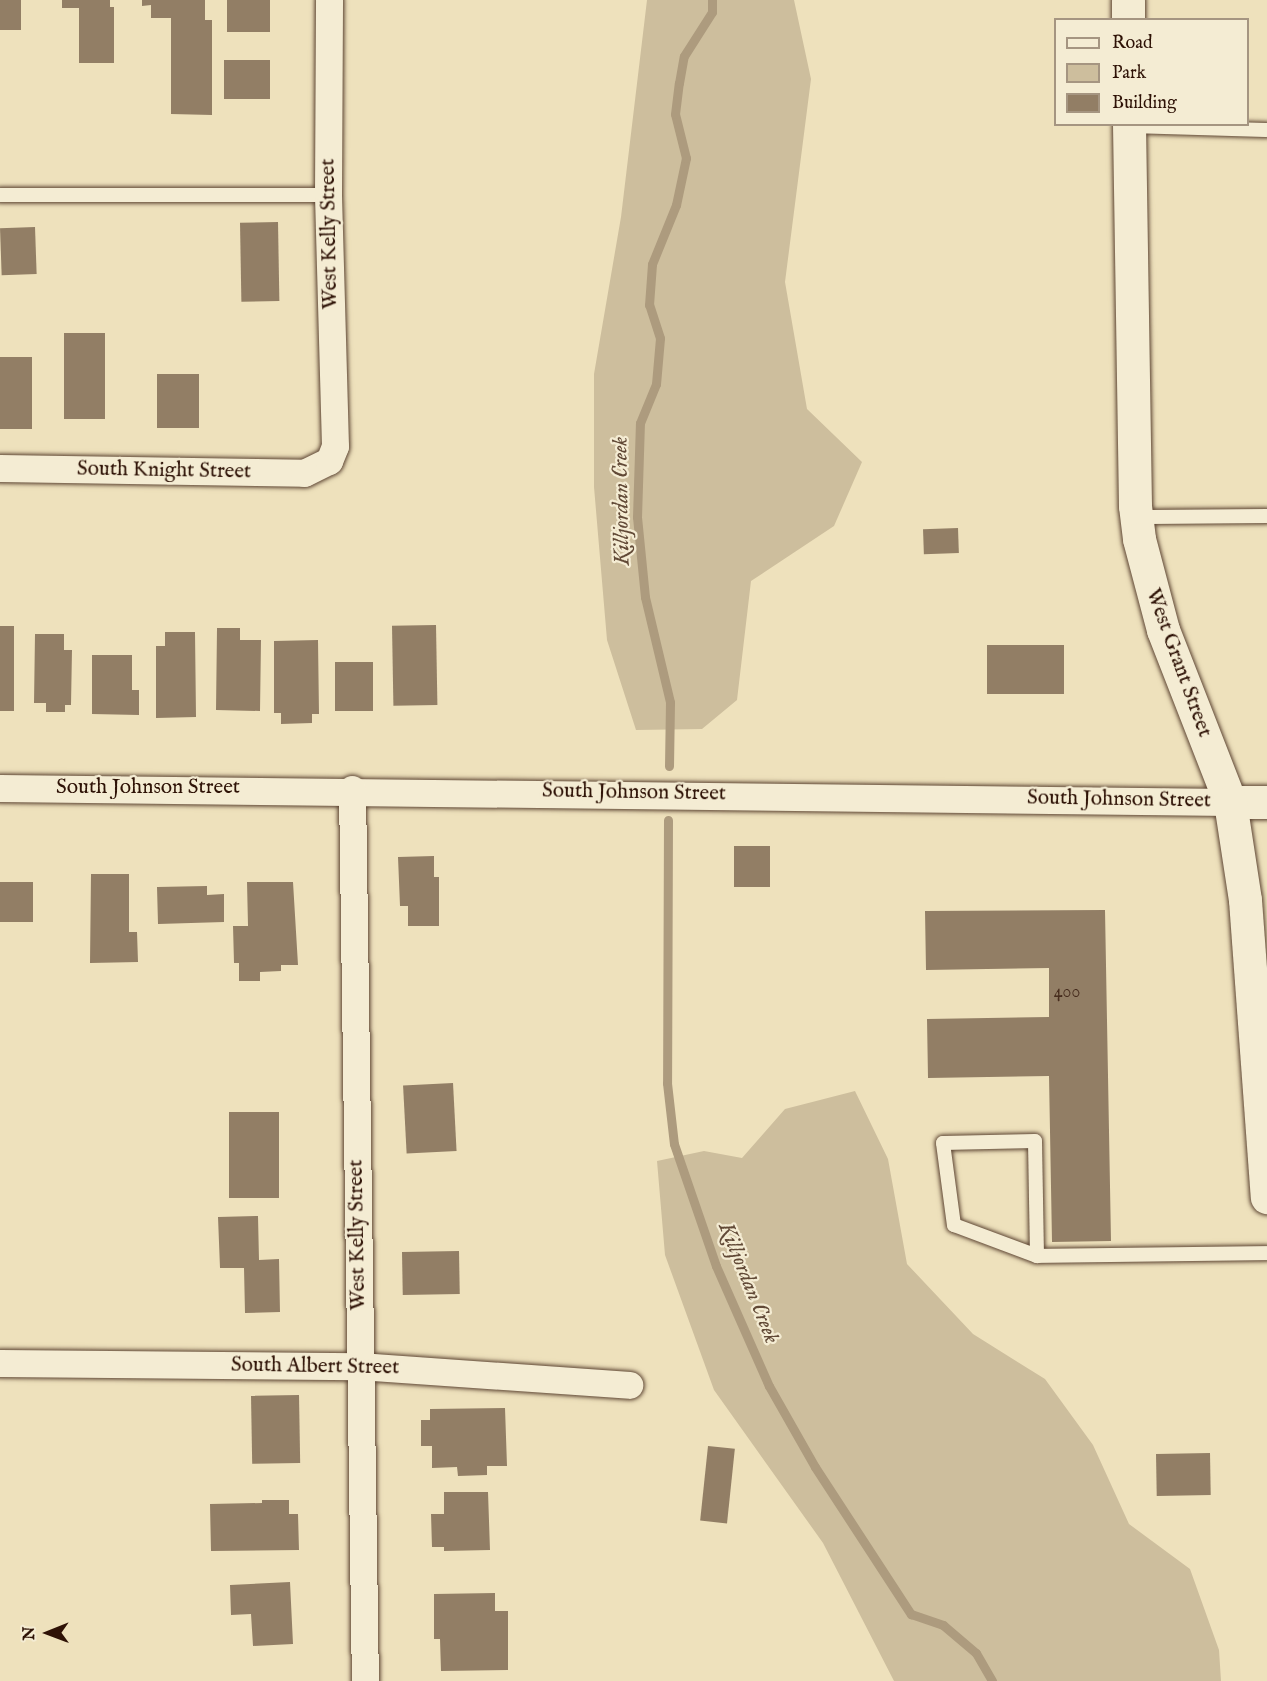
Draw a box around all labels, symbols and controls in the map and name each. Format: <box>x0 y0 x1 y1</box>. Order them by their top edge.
legend <box>1054 18 1249 126</box>
text: Road <box>1112 32 1153 55</box>
text: Park <box>1112 62 1146 85</box>
text: Building <box>1112 92 1177 115</box>
street label: West Kelly Street <box>316 158 344 310</box>
water label: Killjordan Creek <box>608 436 636 566</box>
street label: South Knight Street <box>77 457 251 485</box>
street label: West Grant Street <box>1139 585 1217 741</box>
street label: South Johnson Street <box>56 775 240 801</box>
street label: South Johnson Street <box>542 779 726 807</box>
street label: South Johnson Street <box>1027 786 1211 814</box>
house number: 400 <box>1054 982 1080 1004</box>
street label: West Kelly Street <box>344 1159 372 1311</box>
water label: Killjordan Creek <box>712 1218 784 1348</box>
street label: South Albert Street <box>231 1353 399 1381</box>
north arrow <box>18 1603 78 1663</box>
text: N <box>20 1626 40 1640</box>

